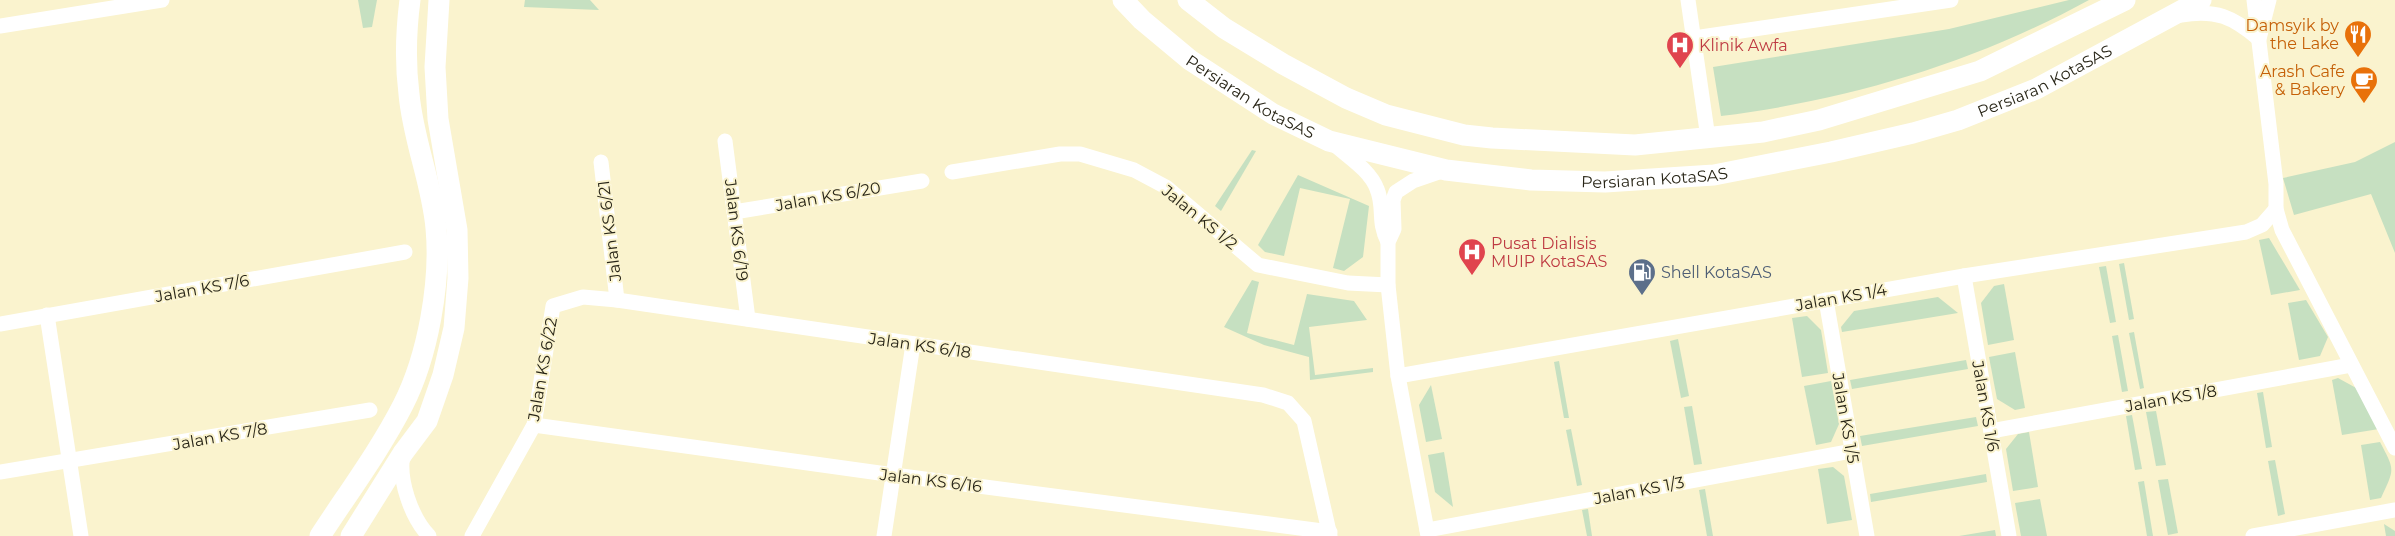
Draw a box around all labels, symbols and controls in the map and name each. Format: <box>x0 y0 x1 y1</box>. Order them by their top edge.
place label: Damsyik by the Lake <box>2246 16 2339 53</box>
restaurant icon: Damsyik by the Lake <box>2343 19 2373 58</box>
hospital icon: Klinik Awfa <box>1665 30 1695 69</box>
place label: Klinik Awfa <box>1699 36 1788 55</box>
street label: Persiaran KotaSAS <box>1975 41 2115 121</box>
street label: Persiaran KotaSAS <box>1182 51 1318 143</box>
place label: Arash Cafe & Bakery <box>2260 62 2345 99</box>
cafe icon: Arash Cafe & Bakery <box>2349 65 2379 104</box>
street label: Persiaran KotaSAS <box>1581 163 1730 192</box>
street label: Jalan KS 6/19 <box>721 177 752 282</box>
street label: Jalan KS 6/20 <box>773 178 882 215</box>
street label: Jalan KS 6/21 <box>594 179 625 283</box>
street label: Jalan KS 1/2 <box>1157 181 1241 254</box>
place label: Pusat Dialisis MUIP KotaSAS <box>1491 234 1607 271</box>
hospital icon: Pusat Dialisis MUIP KotaSAS <box>1457 237 1487 276</box>
fuel station icon: Shell KotaSAS <box>1627 257 1657 296</box>
place label: Shell KotaSAS <box>1661 263 1772 282</box>
street label: Jalan KS 7/6 <box>153 271 251 306</box>
street label: Jalan KS 1/4 <box>1793 280 1888 315</box>
street label: Jalan KS 6/22 <box>524 316 561 423</box>
street label: Jalan KS 6/18 <box>867 329 972 362</box>
street label: Jalan KS 1/6 <box>1968 358 2003 453</box>
street label: Jalan KS 1/5 <box>1828 370 1863 465</box>
street label: Jalan KS 1/8 <box>2123 381 2218 416</box>
street label: Jalan KS 7/8 <box>171 419 269 454</box>
street label: Jalan KS 6/16 <box>878 465 983 496</box>
street label: Jalan KS 1/3 <box>1591 472 1686 509</box>

